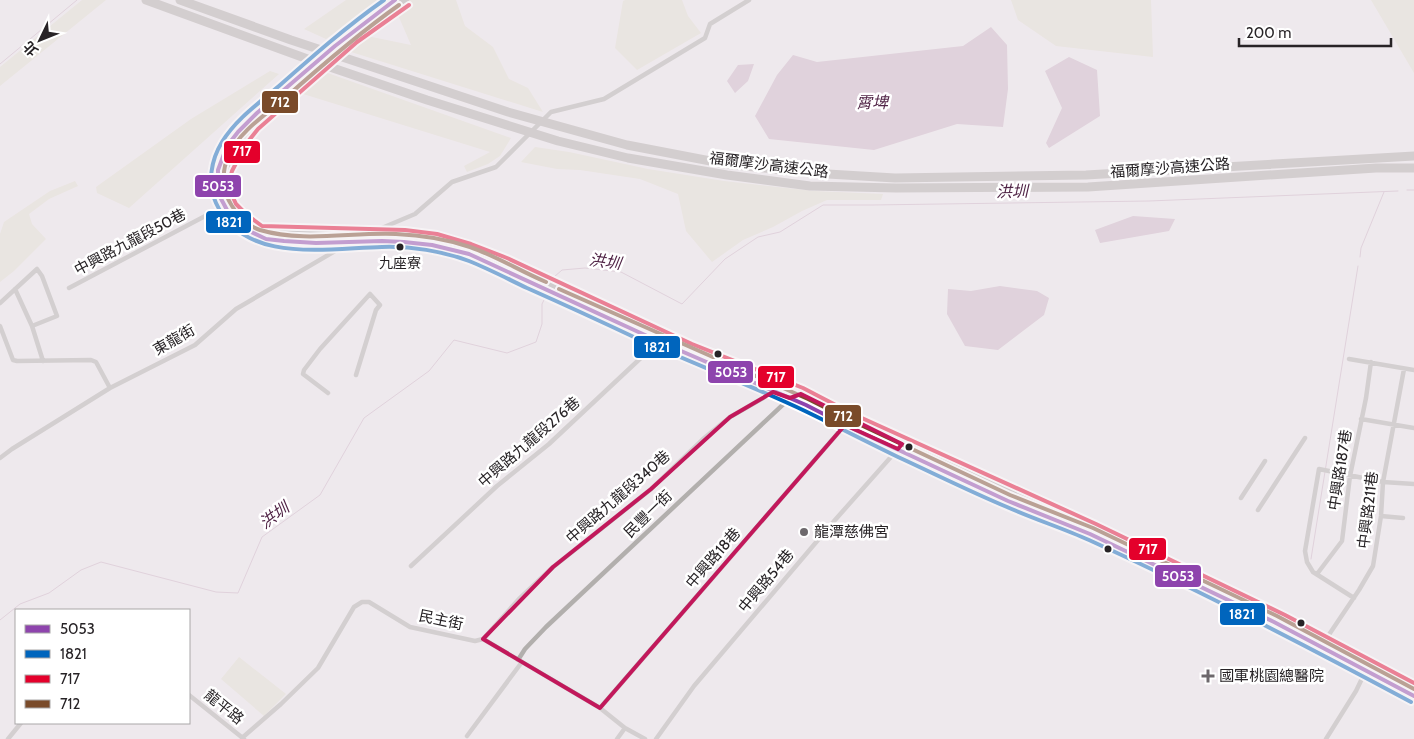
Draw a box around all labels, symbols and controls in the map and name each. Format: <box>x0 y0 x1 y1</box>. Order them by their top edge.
north arrow <box>15 15 65 65</box>
scale bar <box>1239 15 1392 47</box>
text: 200 m <box>1246 24 1291 42</box>
text: 北 <box>19 38 42 60</box>
line badge: 712 <box>261 90 299 114</box>
text: 712 <box>270 93 290 111</box>
water label: 霄埤 <box>856 93 890 112</box>
line badge: 717 <box>223 140 261 164</box>
text: 717 <box>232 142 253 160</box>
street label: 福爾摩沙高速公路 <box>708 149 830 181</box>
street label: 福爾摩沙高速公路 <box>1110 155 1230 181</box>
line badge: 5053 <box>194 174 242 198</box>
text: 5053 <box>202 177 234 195</box>
water label: 洪圳 <box>996 182 1030 201</box>
street label: 中興路九龍段50巷 <box>71 205 189 279</box>
line badge: 1821 <box>205 210 252 234</box>
text: 1821 <box>216 213 242 231</box>
marker: 九座寮 <box>395 242 405 252</box>
water label: 洪圳 <box>588 250 624 273</box>
place label: 九座寮 <box>379 254 421 272</box>
street label: 東龍街 <box>150 321 198 359</box>
line badge: 1821 <box>633 335 681 359</box>
text: 1821 <box>644 338 670 356</box>
unlabelled marker <box>713 349 723 359</box>
line badge: 5053 <box>707 360 754 384</box>
text: 5053 <box>715 363 747 381</box>
line badge: 717 <box>757 365 795 389</box>
text: 717 <box>766 368 787 386</box>
street label: 中興路九龍段276巷 <box>475 393 583 491</box>
line badge: 712 <box>824 404 862 428</box>
text: 712 <box>833 407 853 425</box>
street label: 中興路187巷 <box>1325 428 1355 512</box>
unlabelled marker <box>904 442 914 452</box>
street label: 中興路九龍段340巷 <box>562 447 674 547</box>
street label: 中興路211巷 <box>1354 470 1382 550</box>
street label: 民豐一街 <box>620 487 676 541</box>
water label: 洪圳 <box>256 497 294 533</box>
place label: 龍潭慈佛宮 <box>814 523 889 541</box>
street label: 中興路18巷 <box>682 524 744 592</box>
marker: 龍潭慈佛宮 <box>798 526 810 538</box>
line badge: 717 <box>1128 537 1167 561</box>
text: 717 <box>1138 540 1159 558</box>
unlabelled marker <box>1103 544 1113 554</box>
street label: 中興路54巷 <box>734 546 798 616</box>
line badge: 5053 <box>1154 564 1202 588</box>
text: 5053 <box>1162 567 1194 585</box>
line badge: 1821 <box>1219 602 1266 626</box>
text: 1821 <box>1229 605 1255 623</box>
street label: 民主街 <box>417 607 465 633</box>
legend <box>15 609 190 724</box>
unlabelled marker <box>1296 618 1306 628</box>
text: 5053 <box>60 620 95 638</box>
text: 1821 <box>60 645 87 663</box>
place label: 國軍桃園總醫院 <box>1219 667 1324 685</box>
marker: 國軍桃園總醫院 <box>1201 669 1215 683</box>
text: 717 <box>60 670 80 688</box>
street label: 龍平路 <box>201 686 247 728</box>
text: 712 <box>60 695 80 713</box>

